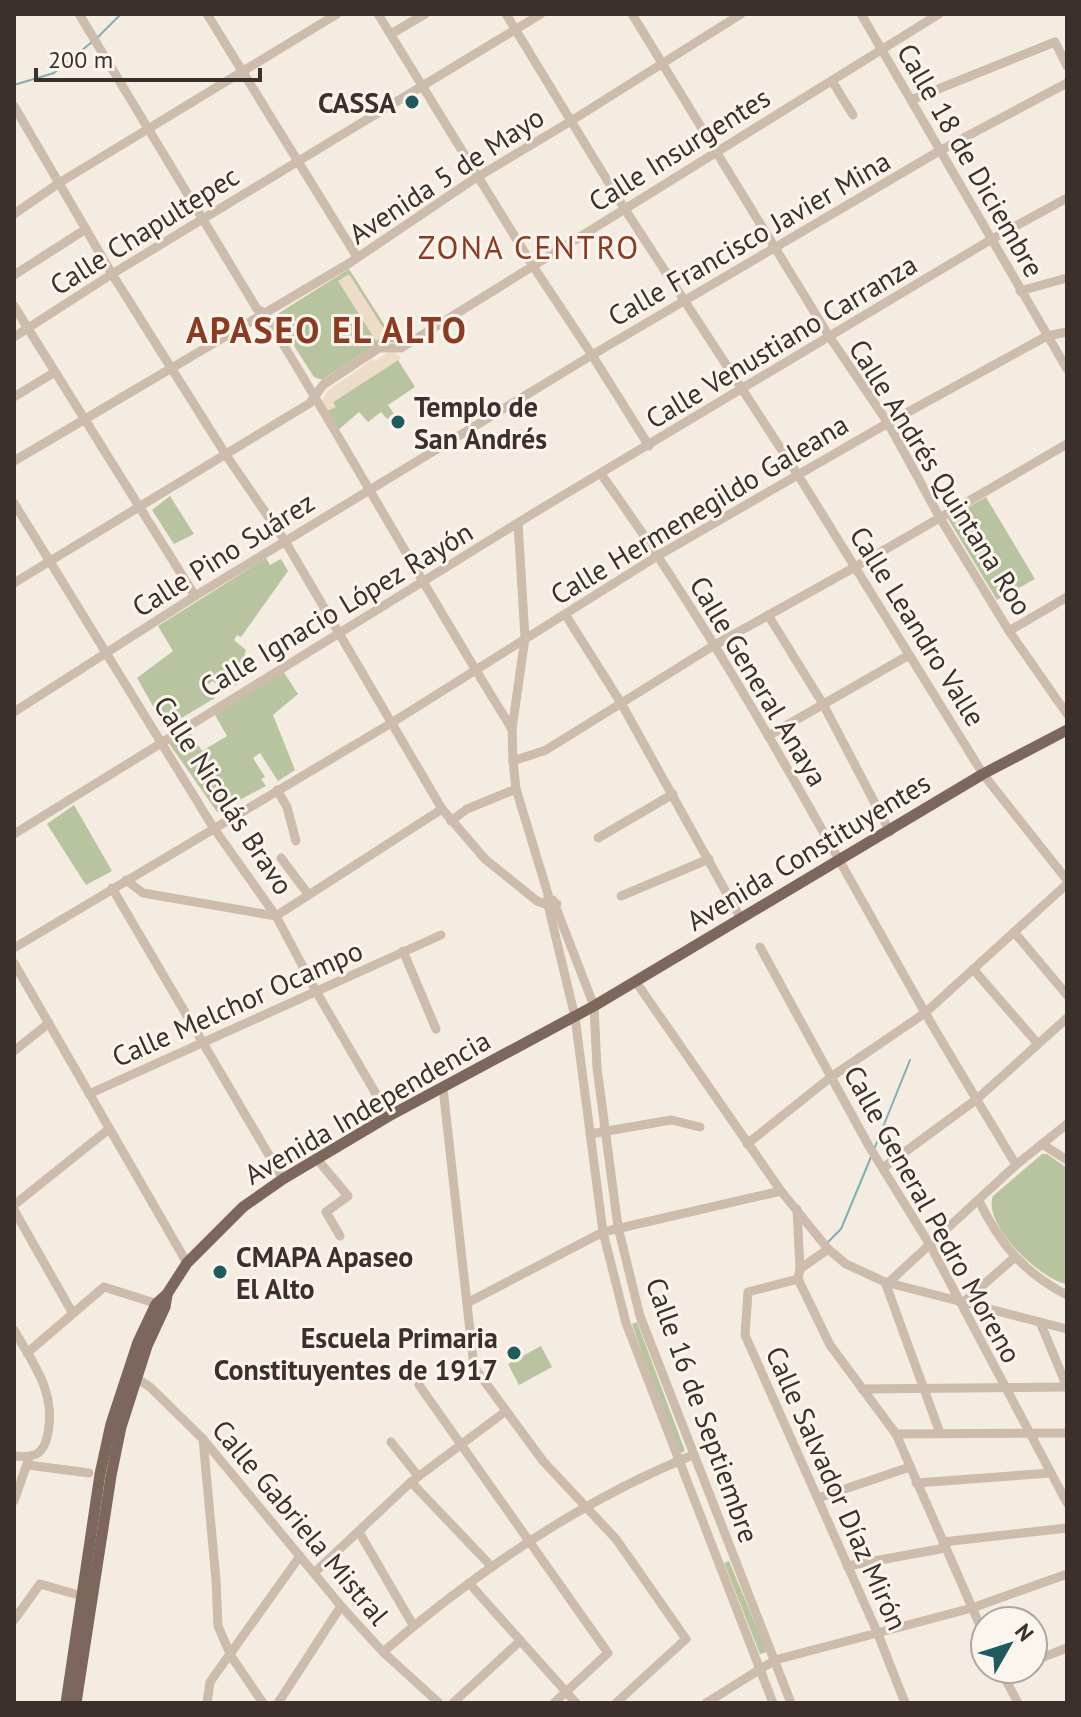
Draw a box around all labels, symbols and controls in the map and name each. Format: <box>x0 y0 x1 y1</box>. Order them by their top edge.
scale bar <box>36 32 260 82</box>
street label: Calle 18 de Diciembre <box>889 36 1053 284</box>
text: 200 m <box>48 44 113 75</box>
street label: Calle Insurgentes <box>581 78 777 220</box>
place label: CASSA <box>318 84 396 121</box>
marker: CASSA <box>403 93 421 111</box>
street label: Avenida 5 de Mayo <box>341 98 551 252</box>
street label: Calle Francisco Javier Mina <box>601 142 897 334</box>
street label: Calle Chapultepec <box>43 157 245 303</box>
district label: ZONA CENTRO <box>418 226 640 268</box>
street label: Calle Venustiano Carranza <box>639 245 923 437</box>
district label: APASEO EL ALTO <box>186 306 468 353</box>
street label: Calle Andrés Quintana Roo <box>841 332 1041 622</box>
place label: Templo de San Andrés <box>414 388 547 457</box>
street label: Calle Hermenegildo Galeana <box>543 405 855 613</box>
marker: Templo de San Andrés <box>389 413 407 431</box>
street label: Calle Pino Suárez <box>125 483 321 625</box>
street label: Calle Ignacio López Rayón <box>193 513 479 705</box>
street label: Calle Leandro Valle <box>842 519 994 733</box>
street label: Calle General Anaya <box>682 569 836 793</box>
street label: Calle Nicolás Bravo <box>146 688 302 902</box>
street label: Avenida Constituyentes <box>679 763 937 939</box>
street label: Calle Melchor Ocampo <box>106 931 368 1075</box>
street label: Avenida Independencia <box>237 1021 497 1193</box>
street label: Calle General Pedro Moreno <box>836 1059 1030 1369</box>
place label: CMAPA Apaseo El Alto <box>236 1238 413 1307</box>
marker: CMAPA Apaseo El Alto <box>211 1263 229 1281</box>
street label: Calle 16 de Septiembre <box>638 1272 768 1548</box>
place label: Escuela Primaria Constituyentes de 1917 <box>214 1319 498 1388</box>
street label: Calle Salvador Díaz Mirón <box>758 1340 916 1636</box>
marker: Escuela Primaria Constituyentes de 1917 <box>505 1344 523 1362</box>
street label: Calle Gabriela Mistral <box>204 1412 398 1632</box>
north arrow <box>969 1605 1049 1685</box>
text: N <box>1009 1618 1040 1647</box>

